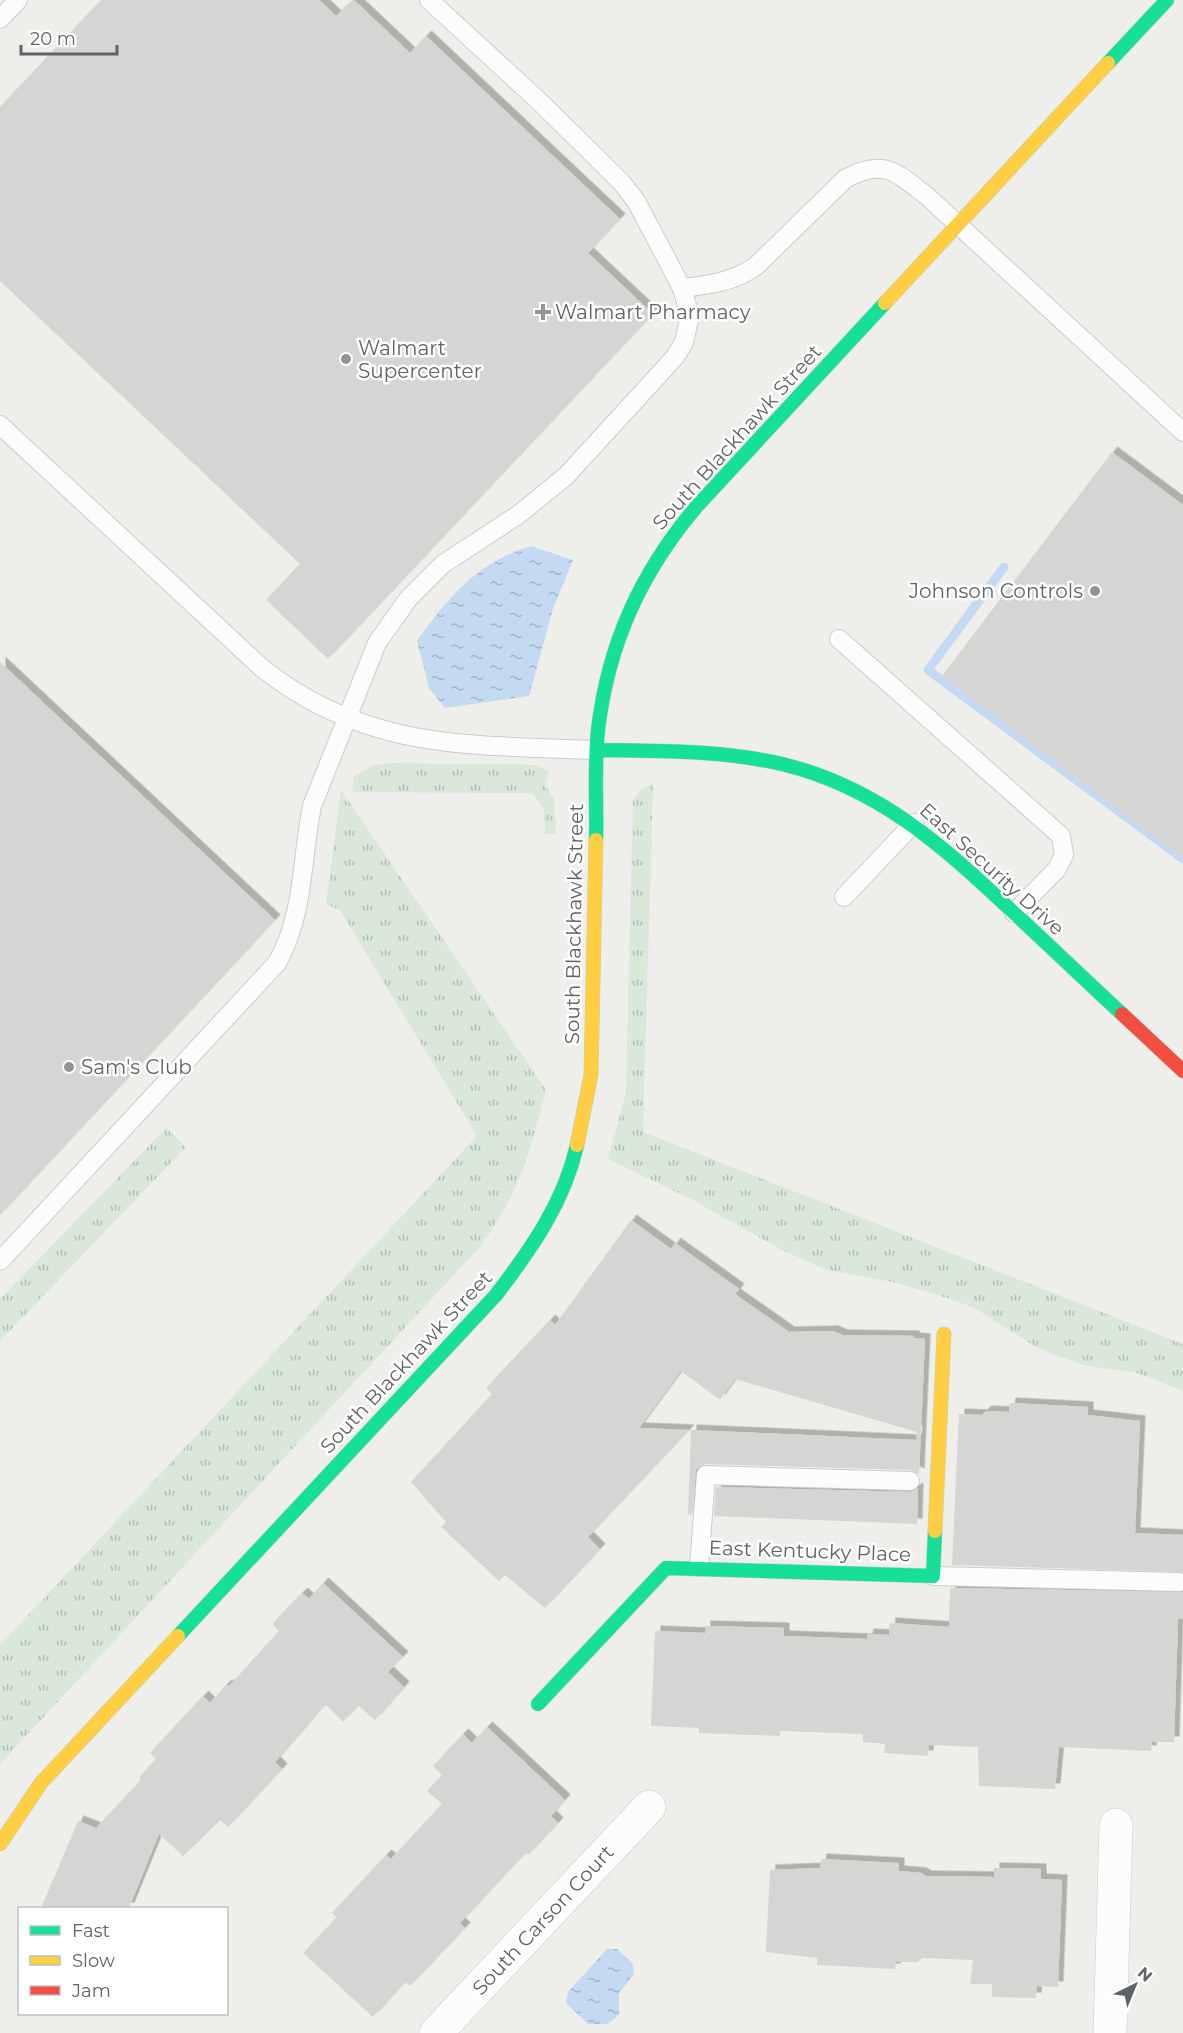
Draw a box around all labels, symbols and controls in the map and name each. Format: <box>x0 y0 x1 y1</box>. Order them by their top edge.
scale bar <box>21 18 117 56</box>
text: 20 m <box>30 28 76 50</box>
place label: Walmart Pharmacy <box>555 300 751 324</box>
marker: Walmart Pharmacy <box>536 305 550 319</box>
place label: Walmart Supercenter <box>358 336 482 383</box>
street label: South Blackhawk Street <box>647 339 827 535</box>
marker: Walmart Supercenter <box>339 352 353 366</box>
place label: Johnson Controls <box>908 579 1083 603</box>
marker: Johnson Controls <box>1088 584 1102 598</box>
street label: East Security Drive <box>915 798 1069 940</box>
street label: South Blackhawk Street <box>560 803 588 1045</box>
place label: Sam's Club <box>81 1055 192 1079</box>
marker: Sam's Club <box>62 1060 76 1074</box>
street label: South Blackhawk Street <box>315 1266 497 1458</box>
street label: East Kentucky Place <box>708 1535 912 1567</box>
street label: South Carson Court <box>467 1840 619 2000</box>
legend <box>18 1907 228 2015</box>
text: Fast <box>72 1920 110 1942</box>
text: Slow <box>72 1950 115 1972</box>
north arrow <box>1105 1955 1165 2015</box>
text: N <box>1134 1963 1156 1986</box>
text: Jam <box>71 1980 111 2002</box>

